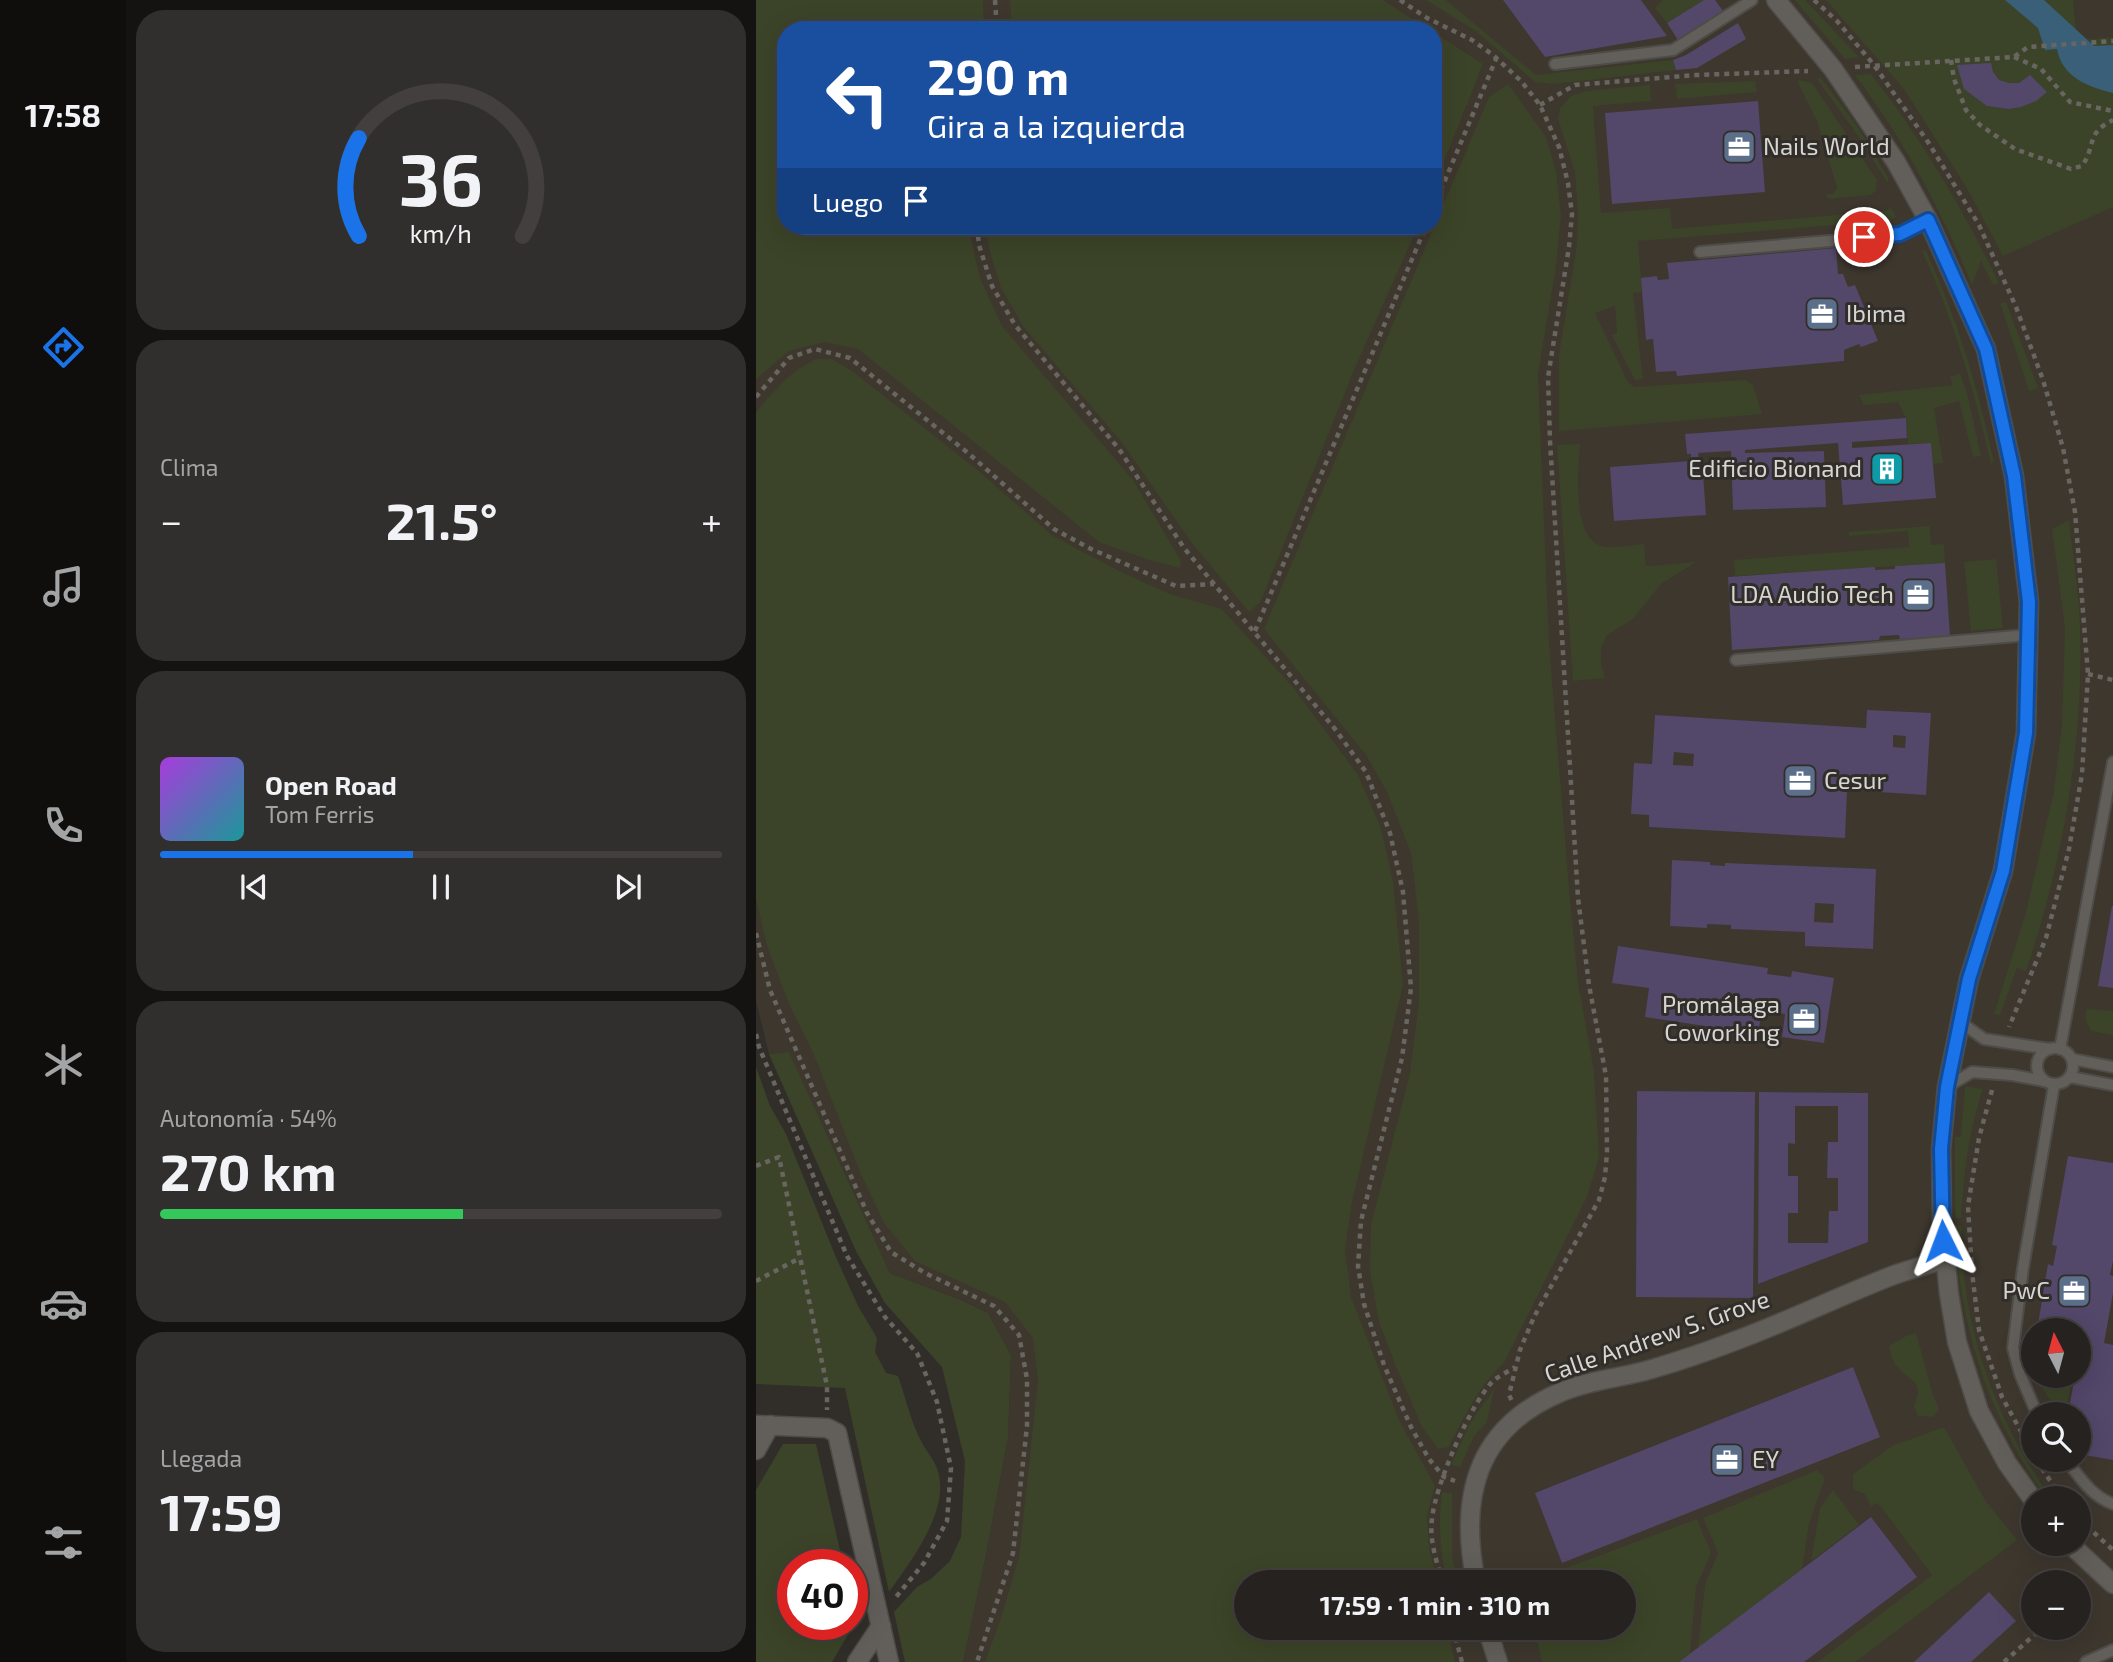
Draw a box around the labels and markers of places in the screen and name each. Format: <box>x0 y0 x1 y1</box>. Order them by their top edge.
office icon: Nails World <box>1720 128 1758 166</box>
place label: Nails World <box>1763 131 1890 160</box>
pin <box>1834 207 1894 267</box>
office icon: Ibima <box>1803 295 1841 333</box>
place label: Ibima <box>1846 298 1906 327</box>
building icon: Edificio Bionand <box>1868 450 1906 488</box>
place label: Edificio Bionand <box>1688 453 1862 482</box>
office icon: LDA Audio Tech <box>1899 576 1937 614</box>
place label: LDA Audio Tech <box>1730 579 1894 608</box>
office icon: Cesur <box>1781 762 1819 800</box>
place label: Cesur <box>1824 765 1886 794</box>
place label: Promálaga Coworking <box>1662 989 1780 1046</box>
office icon: Promálaga Coworking <box>1785 1000 1823 1038</box>
office icon: PwC <box>2055 1272 2093 1310</box>
place label: PwC <box>2002 1275 2050 1304</box>
office icon: EY <box>1708 1441 1746 1479</box>
place label: EY <box>1752 1444 1779 1473</box>

